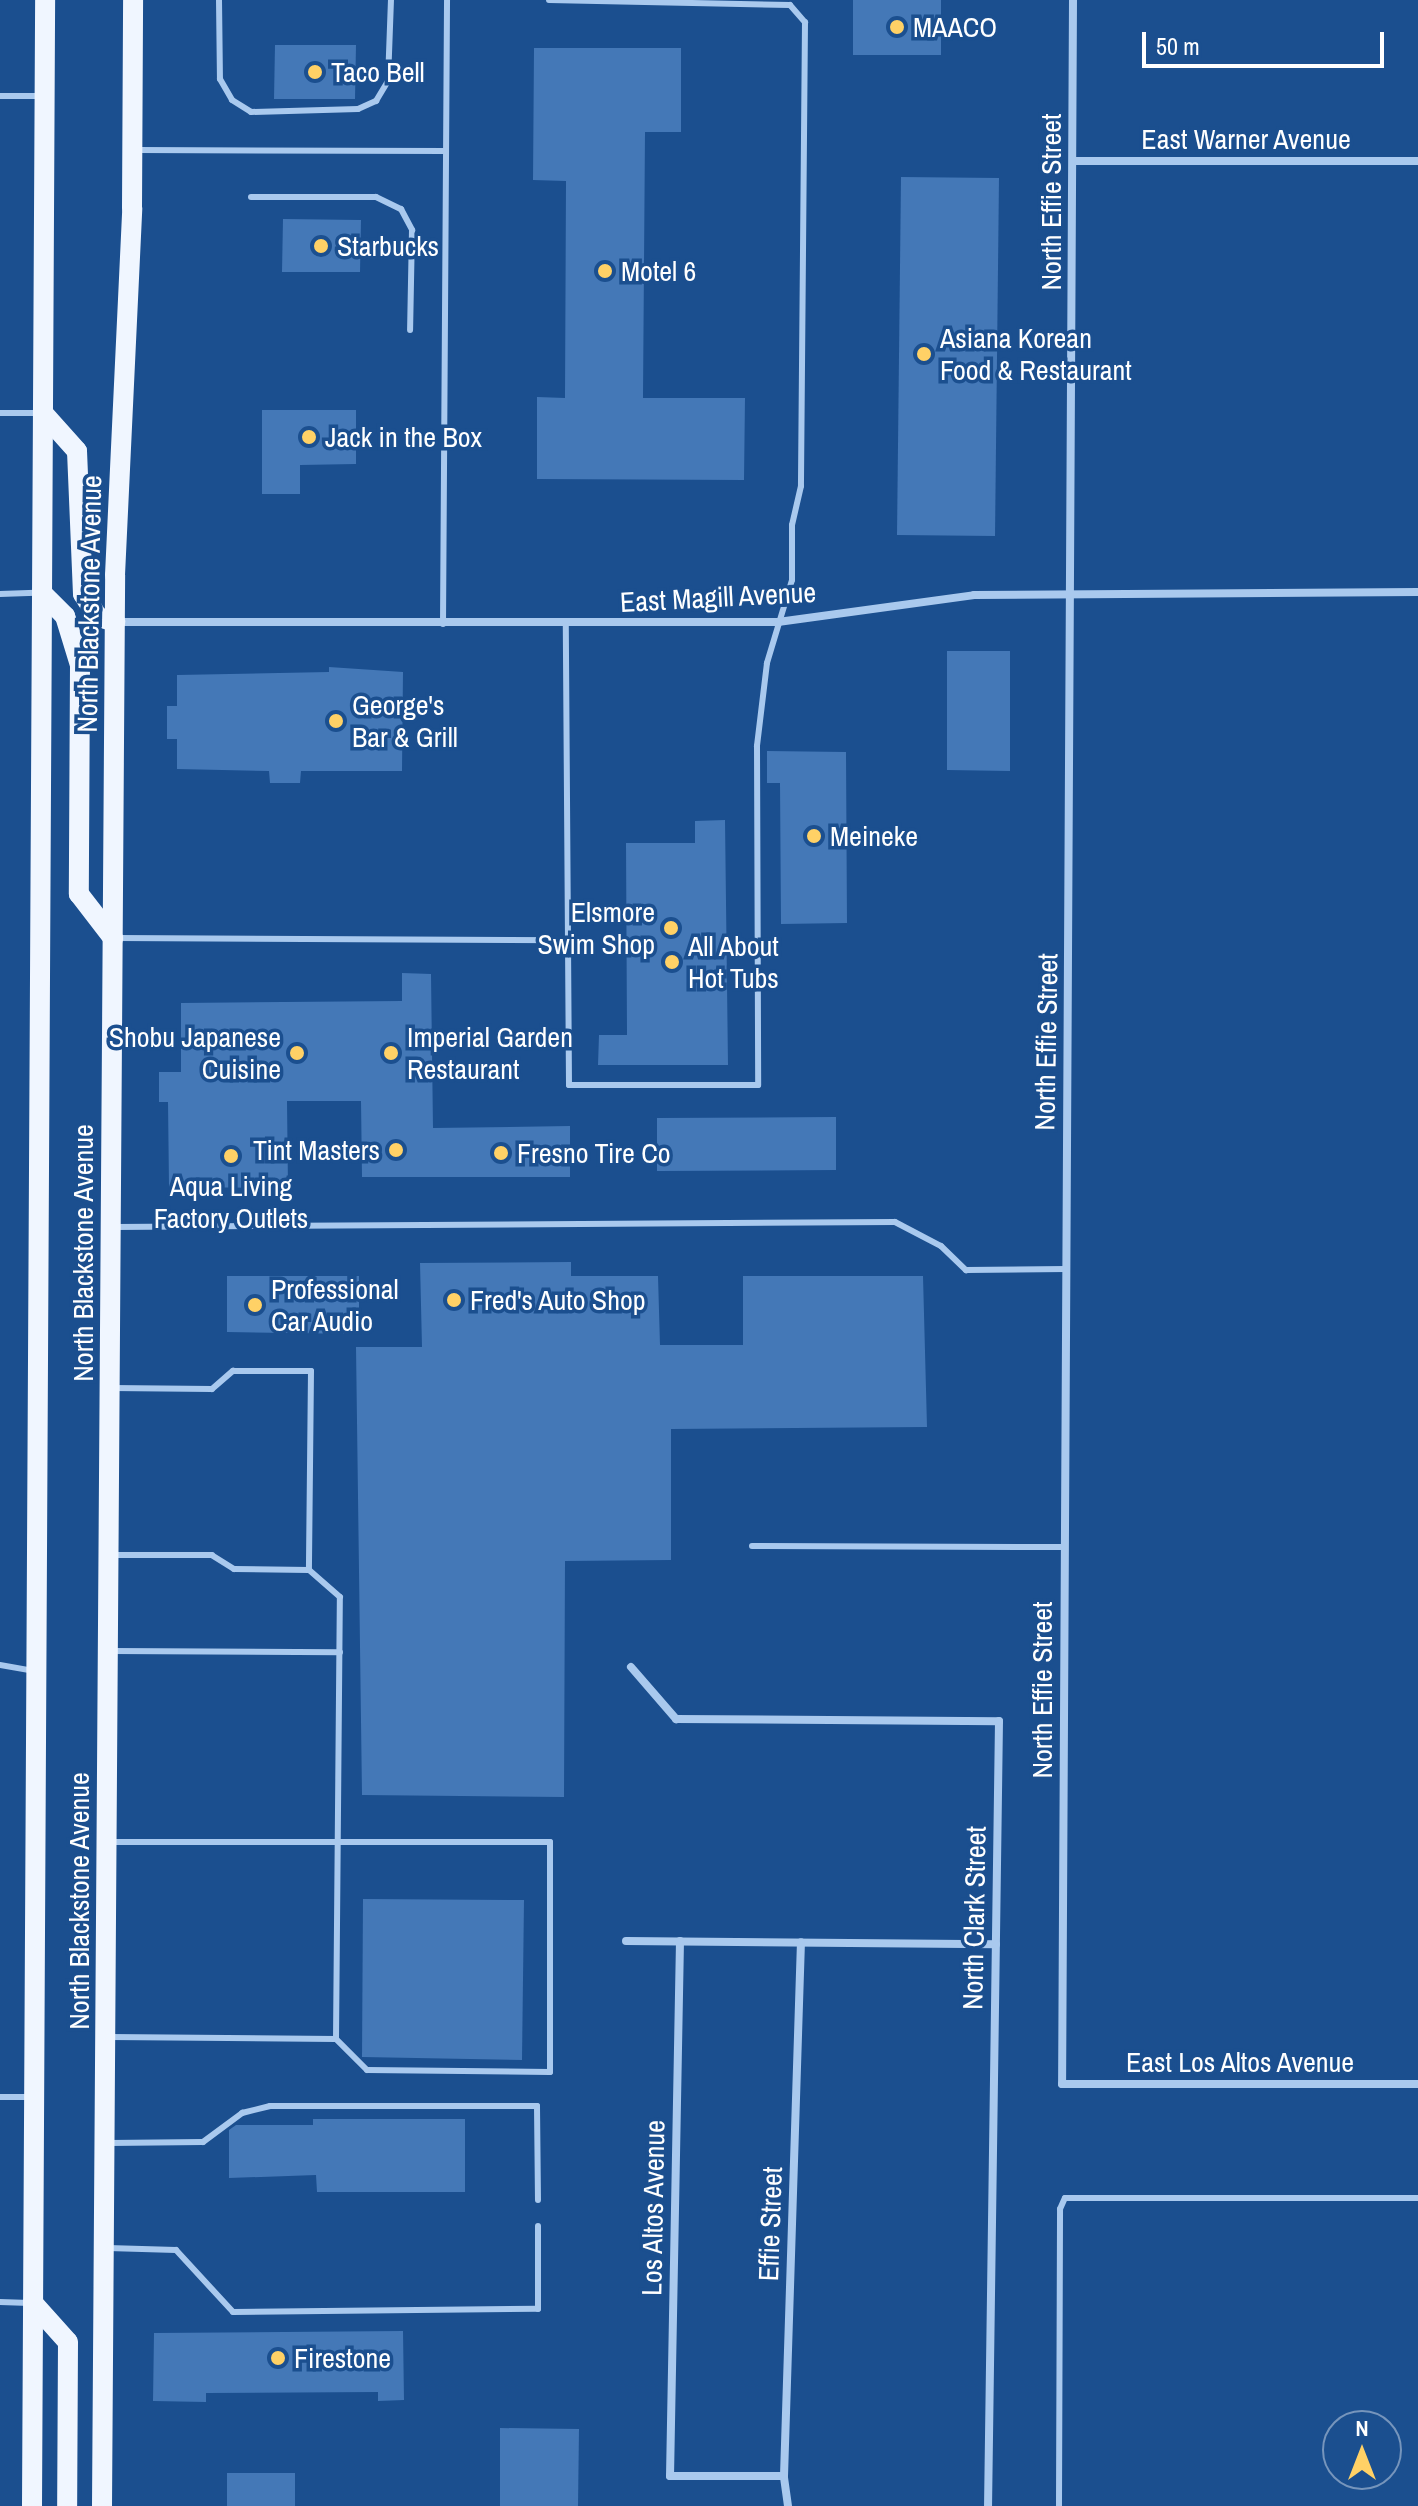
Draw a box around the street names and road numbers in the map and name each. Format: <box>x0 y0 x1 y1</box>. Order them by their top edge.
street label: North Effie Street <box>1034 113 1068 291</box>
street label: East Warner Avenue <box>1141 122 1351 156</box>
street label: North Blackstone Avenue <box>70 474 108 734</box>
street label: East Magill Avenue <box>619 575 817 619</box>
street label: North Effie Street <box>1028 953 1064 1131</box>
street label: North Blackstone Avenue <box>66 1124 100 1382</box>
street label: North Effie Street <box>1025 1601 1059 1779</box>
street label: North Blackstone Avenue <box>62 1772 96 2030</box>
street label: North Clark Street <box>956 1826 992 2010</box>
street label: East Los Altos Avenue <box>1125 2045 1355 2079</box>
street label: Los Altos Avenue <box>635 2119 671 2297</box>
street label: Effie Street <box>751 2166 789 2282</box>

